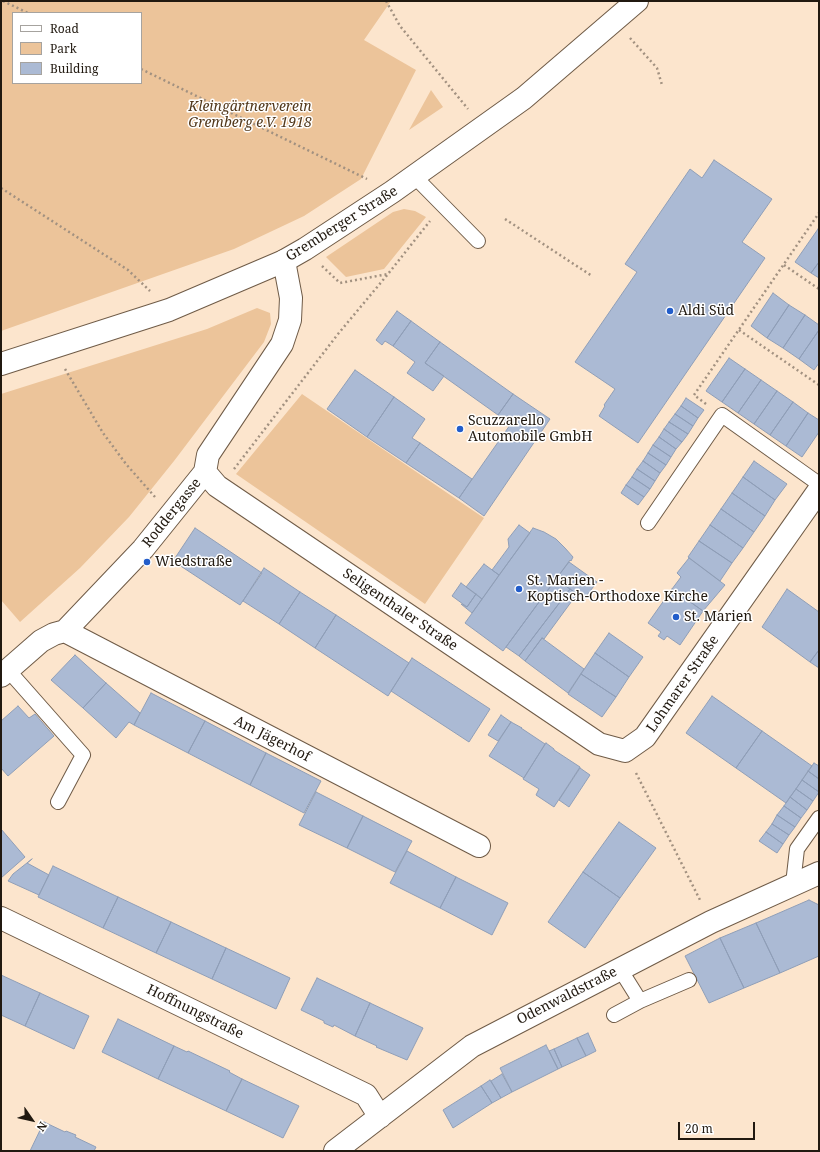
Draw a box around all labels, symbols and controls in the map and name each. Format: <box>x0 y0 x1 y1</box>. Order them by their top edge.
legend <box>12 12 142 84</box>
text: Road <box>50 20 79 37</box>
text: Park <box>50 40 77 57</box>
text: Building <box>50 60 98 77</box>
park label: Kleingärtnerverein Gremberg e.V. 1918 <box>188 99 312 132</box>
street label: Gremberger Straße <box>283 183 401 265</box>
place label: Aldi Süd <box>678 303 734 319</box>
marker: Aldi Süd <box>665 306 675 316</box>
place label: Scuzzarello Automobile GmbH <box>468 413 592 446</box>
marker: Scuzzarello Automobile GmbH <box>455 424 465 434</box>
street label: Roddergasse <box>139 475 205 551</box>
place label: Wiedstraße <box>155 554 232 570</box>
marker: Wiedstraße <box>142 557 152 567</box>
street label: Seligenthaler Straße <box>339 565 461 655</box>
place label: St. Marien - Koptisch-Orthodoxe Kirche <box>527 573 708 606</box>
marker: St. Marien - Koptisch-Orthodoxe Kirche <box>514 584 524 594</box>
place label: St. Marien <box>684 609 752 625</box>
marker: St. Marien <box>671 612 681 622</box>
street label: Lohmarer Straße <box>643 632 723 736</box>
street label: Am Jägerhof <box>231 713 313 765</box>
street label: Odenwaldstraße <box>514 963 620 1029</box>
street label: Hoffnungstraße <box>144 981 246 1043</box>
north arrow <box>12 1100 52 1140</box>
scale bar <box>680 1114 757 1140</box>
text: N <box>34 1119 51 1135</box>
text: 20 m <box>685 1120 713 1137</box>

